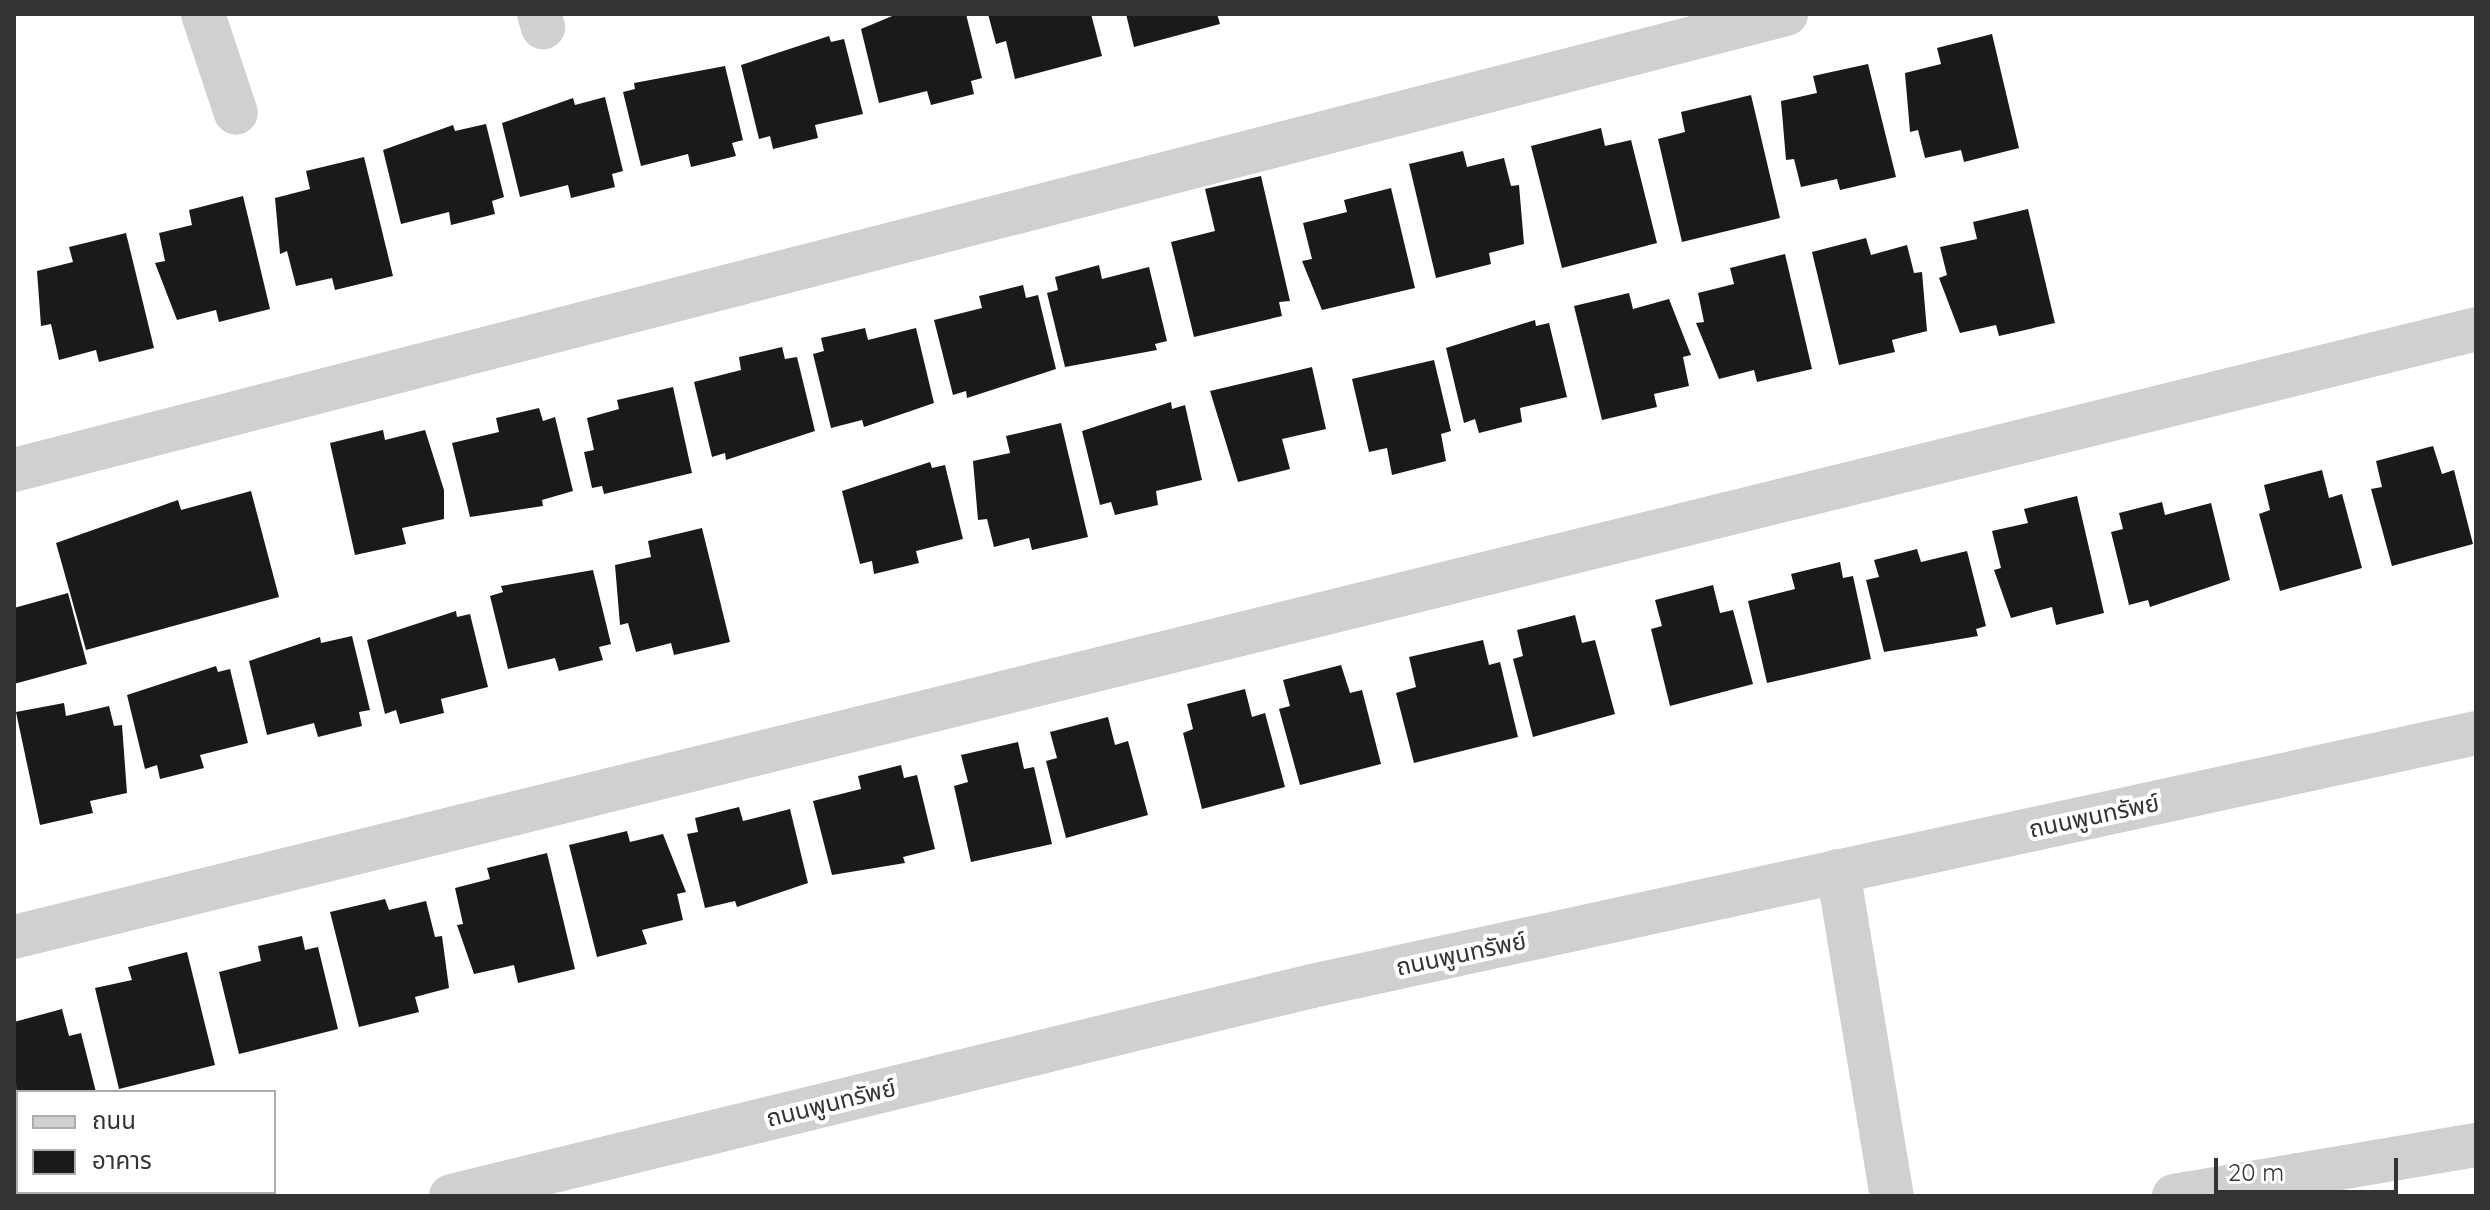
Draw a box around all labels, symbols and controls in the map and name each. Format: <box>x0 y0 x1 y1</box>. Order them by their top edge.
street label: ถนนพูนทรัพย์ <box>2026 788 2162 844</box>
street label: ถนนพูนทรัพย์ <box>1393 926 1529 982</box>
street label: ถนนพูนทรัพย์ <box>763 1073 899 1133</box>
legend <box>16 1090 276 1194</box>
text: ถนน <box>92 1105 136 1135</box>
scale bar <box>2218 1142 2402 1192</box>
text: อาคาร <box>92 1145 152 1175</box>
text: 20 m <box>2228 1157 2284 1187</box>

